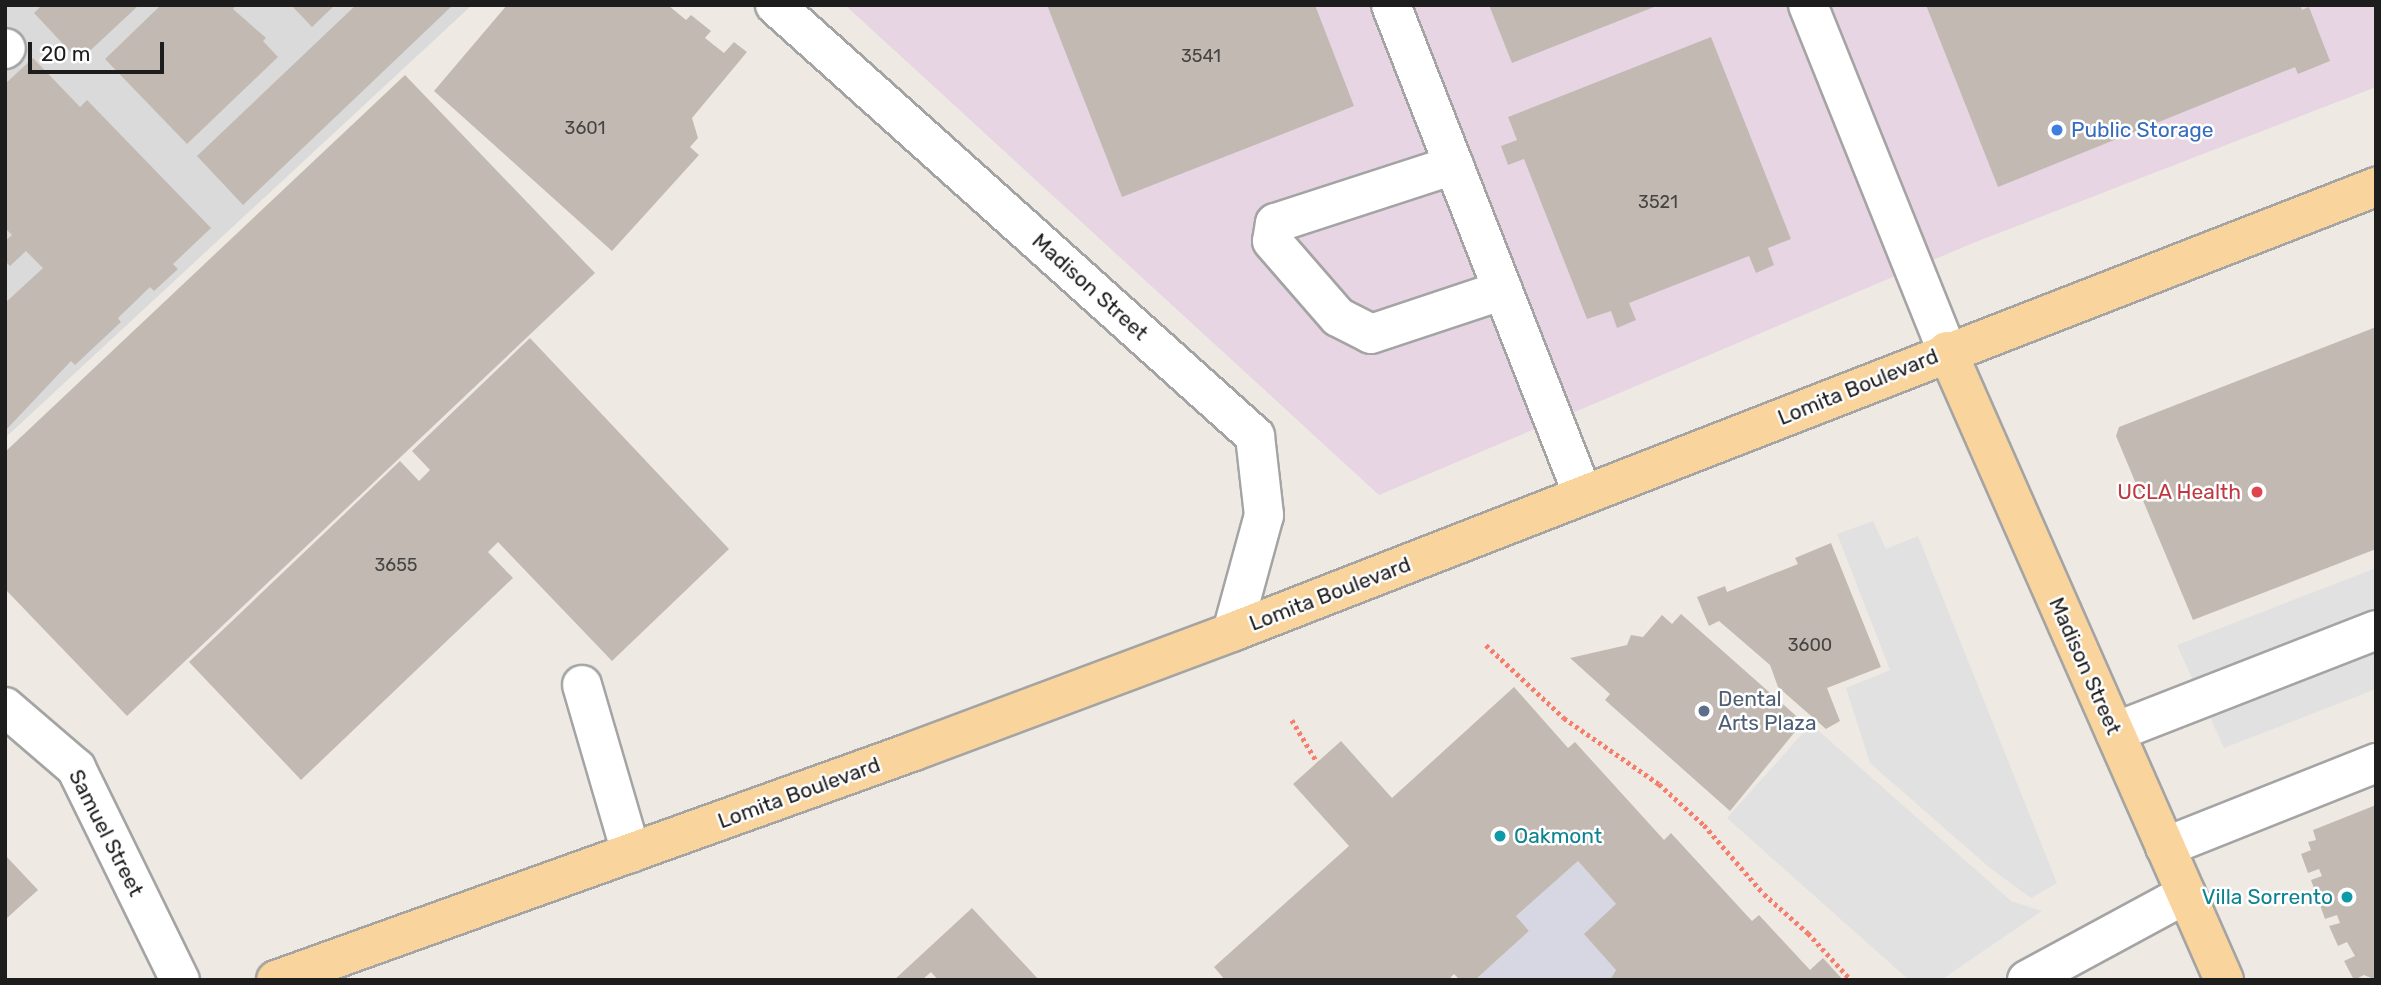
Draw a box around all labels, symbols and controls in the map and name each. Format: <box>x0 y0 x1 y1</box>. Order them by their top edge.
scale bar <box>32 28 168 72</box>
text: 20 m <box>41 41 90 66</box>
house number: 3541 <box>1181 45 1221 67</box>
house number: 3601 <box>565 117 605 139</box>
place label: Public Storage <box>2071 117 2214 143</box>
marker: Public Storage <box>2049 122 2065 138</box>
house number: 3521 <box>1638 191 1678 213</box>
street label: Madison Street <box>1027 228 1153 346</box>
street label: Lomita Boulevard <box>1774 343 1942 431</box>
place label: UCLA Health <box>2117 479 2241 505</box>
marker: UCLA Health <box>2247 482 2267 502</box>
street label: Lomita Boulevard <box>1246 552 1414 636</box>
house number: 3655 <box>374 554 418 576</box>
street label: Madison Street <box>2044 594 2126 738</box>
house number: 3600 <box>1788 634 1832 656</box>
place label: Dental Arts Plaza <box>1718 686 1817 736</box>
marker: Dental Arts Plaza <box>1696 703 1712 719</box>
street label: Lomita Boulevard <box>715 752 883 834</box>
street label: Samuel Street <box>63 765 149 901</box>
place label: Oakmont <box>1514 823 1602 849</box>
marker: Oakmont <box>1492 828 1508 844</box>
place label: Villa Sorrento <box>2202 884 2333 910</box>
marker: Villa Sorrento <box>2339 889 2355 905</box>

